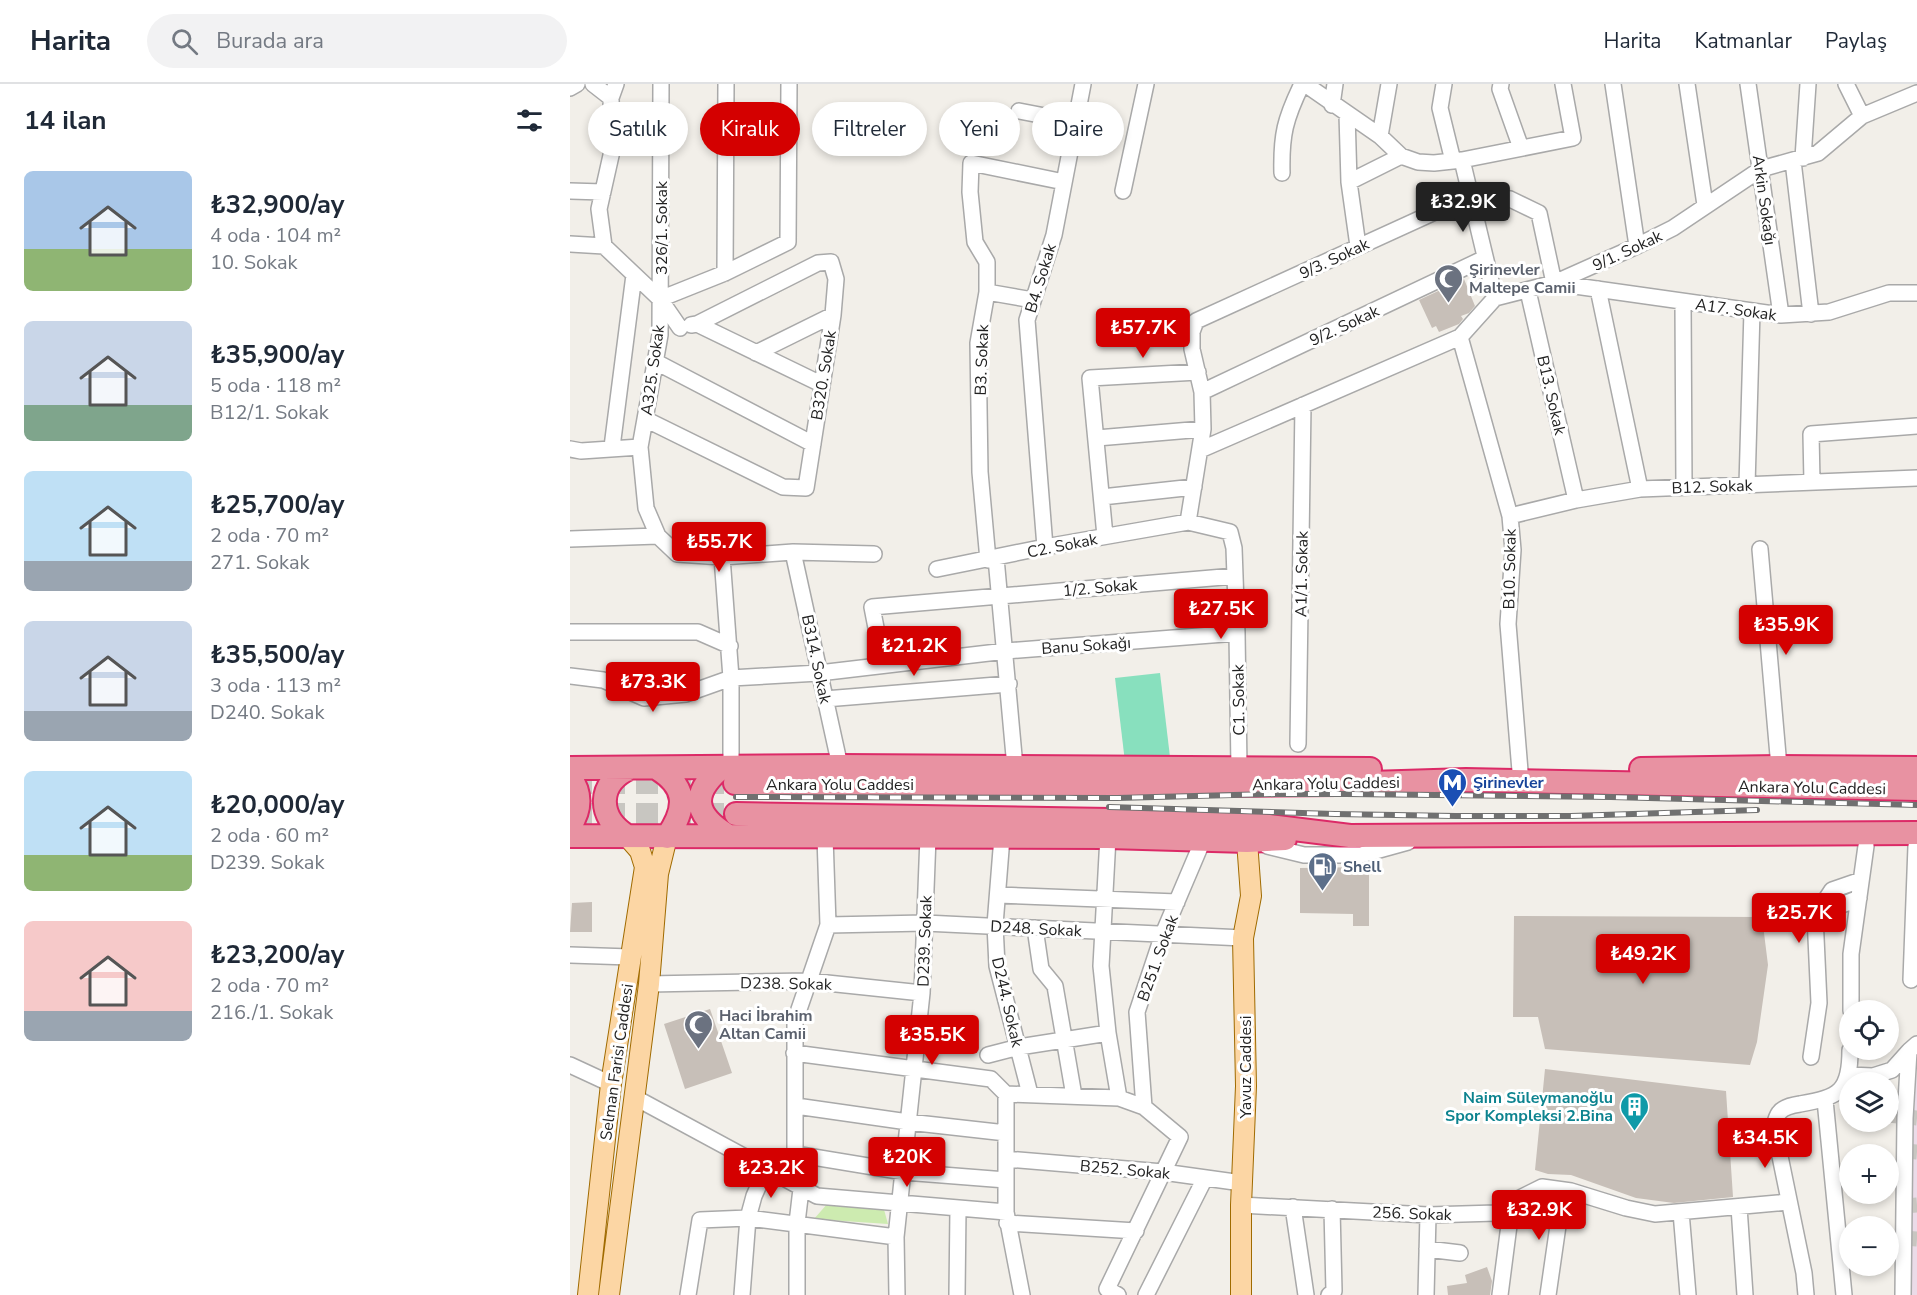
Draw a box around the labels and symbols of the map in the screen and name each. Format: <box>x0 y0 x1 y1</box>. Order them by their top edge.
street label: Arkin Sokağı <box>1747 154 1781 246</box>
street label: 326/1. Sokak <box>651 180 673 275</box>
pin: ₺32.9K <box>1414 182 1512 233</box>
street label: 9/1. Sokak <box>1589 225 1667 277</box>
street label: 9/3. Sokak <box>1296 233 1374 285</box>
street label: B4. Sokak <box>1020 240 1062 316</box>
place label: Şirinevler Maltepe Camii <box>1469 259 1576 299</box>
mosque icon: Şirinevler Maltepe Camii <box>1432 262 1464 304</box>
street label: A17. Sokak <box>1694 293 1779 327</box>
street label: 9/2. Sokak <box>1306 300 1384 352</box>
pin: ₺57.7K <box>1094 308 1192 359</box>
street label: A325. Sokak <box>636 322 670 417</box>
street label: B3. Sokak <box>970 323 994 396</box>
street label: B320. Sokak <box>806 328 842 422</box>
street label: B13. Sokak <box>1531 353 1571 438</box>
street label: B12. Sokak <box>1671 475 1754 499</box>
pin: ₺55.7K <box>670 522 768 573</box>
street label: B10. Sokak <box>1498 527 1522 610</box>
street label: C2. Sokak <box>1025 528 1100 564</box>
street label: A1/1. Sokak <box>1290 530 1314 617</box>
street label: 1/2. Sokak <box>1062 574 1139 602</box>
pin: ₺27.5K <box>1172 589 1270 640</box>
pin: ₺35.9K <box>1737 605 1835 656</box>
street label: B314. Sokak <box>796 613 836 707</box>
pin: ₺21.2K <box>865 626 963 677</box>
street label: Banu Sokağı <box>1041 632 1132 660</box>
pin: ₺73.3K <box>604 662 702 713</box>
street label: C1. Sokak <box>1227 663 1251 736</box>
metro station icon: Şirinevler <box>1436 766 1468 808</box>
street label: Ankara Yolu Caddesi <box>1252 772 1400 796</box>
place label: Şirinevler <box>1473 772 1545 794</box>
street label: Ankara Yolu Caddesi <box>766 774 914 796</box>
street label: Ankara Yolu Caddesi <box>1738 776 1886 800</box>
fuel station icon: Shell <box>1306 850 1338 892</box>
place label: Shell <box>1343 856 1381 878</box>
pin: ₺25.7K <box>1750 893 1848 944</box>
street label: D239. Sokak <box>912 894 938 987</box>
street label: B251. Sokak <box>1132 911 1184 1005</box>
street label: D248. Sokak <box>990 916 1083 942</box>
pin: ₺49.2K <box>1594 934 1692 985</box>
street label: D244. Sokak <box>986 955 1028 1050</box>
street label: D238. Sokak <box>740 972 833 996</box>
street label: Selman Farisi Caddesi <box>595 982 639 1142</box>
place label: Haci İbrahim Altan Camii <box>719 1005 813 1045</box>
mosque icon: Haci İbrahim Altan Camii <box>682 1008 714 1050</box>
pin: ₺35.5K <box>883 1015 981 1066</box>
street label: Yavuz Caddesi <box>1235 1015 1257 1120</box>
place label: Naim Süleymanoğlu Spor Kompleksi 2.Bina <box>1445 1087 1613 1127</box>
building icon: Naim Süleymanoğlu Spor Kompleksi 2.Bina <box>1618 1090 1650 1132</box>
pin: ₺34.5K <box>1716 1118 1814 1169</box>
pin: ₺20K <box>871 1137 943 1188</box>
pin: ₺23.2K <box>722 1148 820 1199</box>
street label: B252. Sokak <box>1079 1155 1172 1185</box>
pin: ₺32.9K <box>1490 1190 1588 1241</box>
street label: 256. Sokak <box>1372 1202 1453 1226</box>

